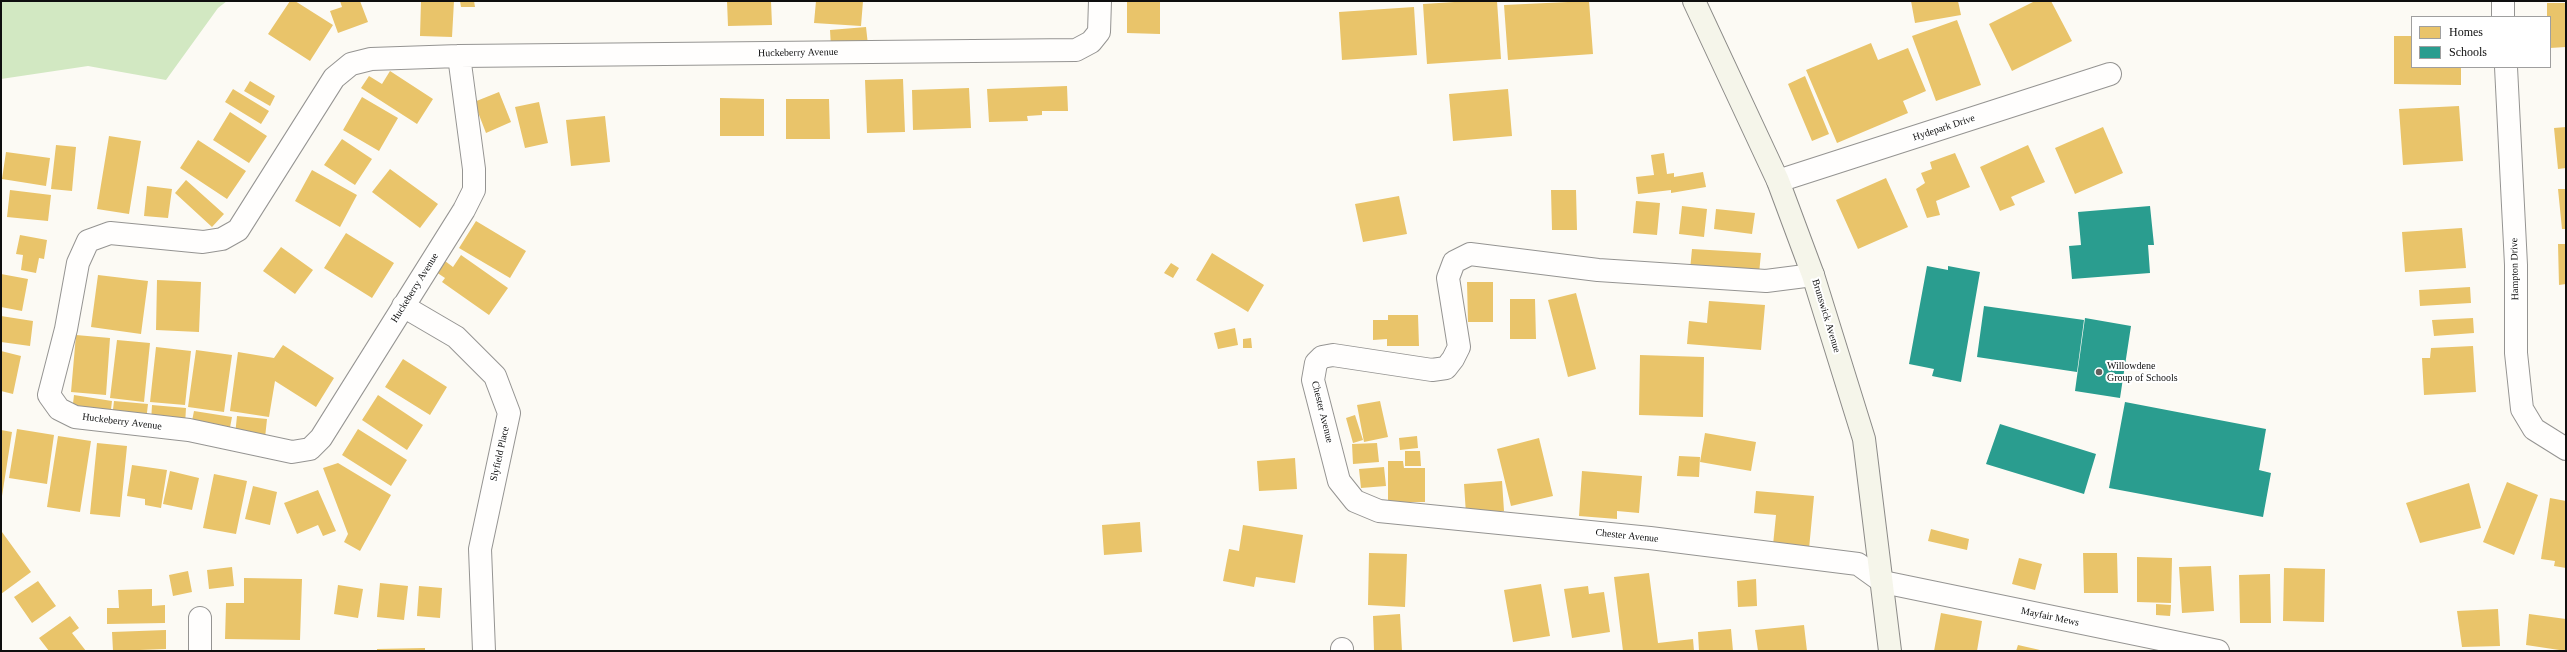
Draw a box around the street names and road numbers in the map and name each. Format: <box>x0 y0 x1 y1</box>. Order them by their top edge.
street label: Huckeberry Avenue <box>758 46 838 60</box>
street label: Hydepark Drive <box>1911 112 1977 144</box>
street label: Hampton Drive <box>2508 238 2522 300</box>
street label: Huckeberry Avenue <box>389 251 441 325</box>
street label: Brunswick Avenue <box>1809 278 1843 354</box>
street label: Chester Avenue <box>1309 380 1335 444</box>
street label: Huckeberry Avenue <box>82 411 162 433</box>
street label: Slyfield Place <box>488 425 512 483</box>
street label: Chester Avenue <box>1595 527 1659 545</box>
street label: Mayfair Mews <box>2020 605 2080 629</box>

